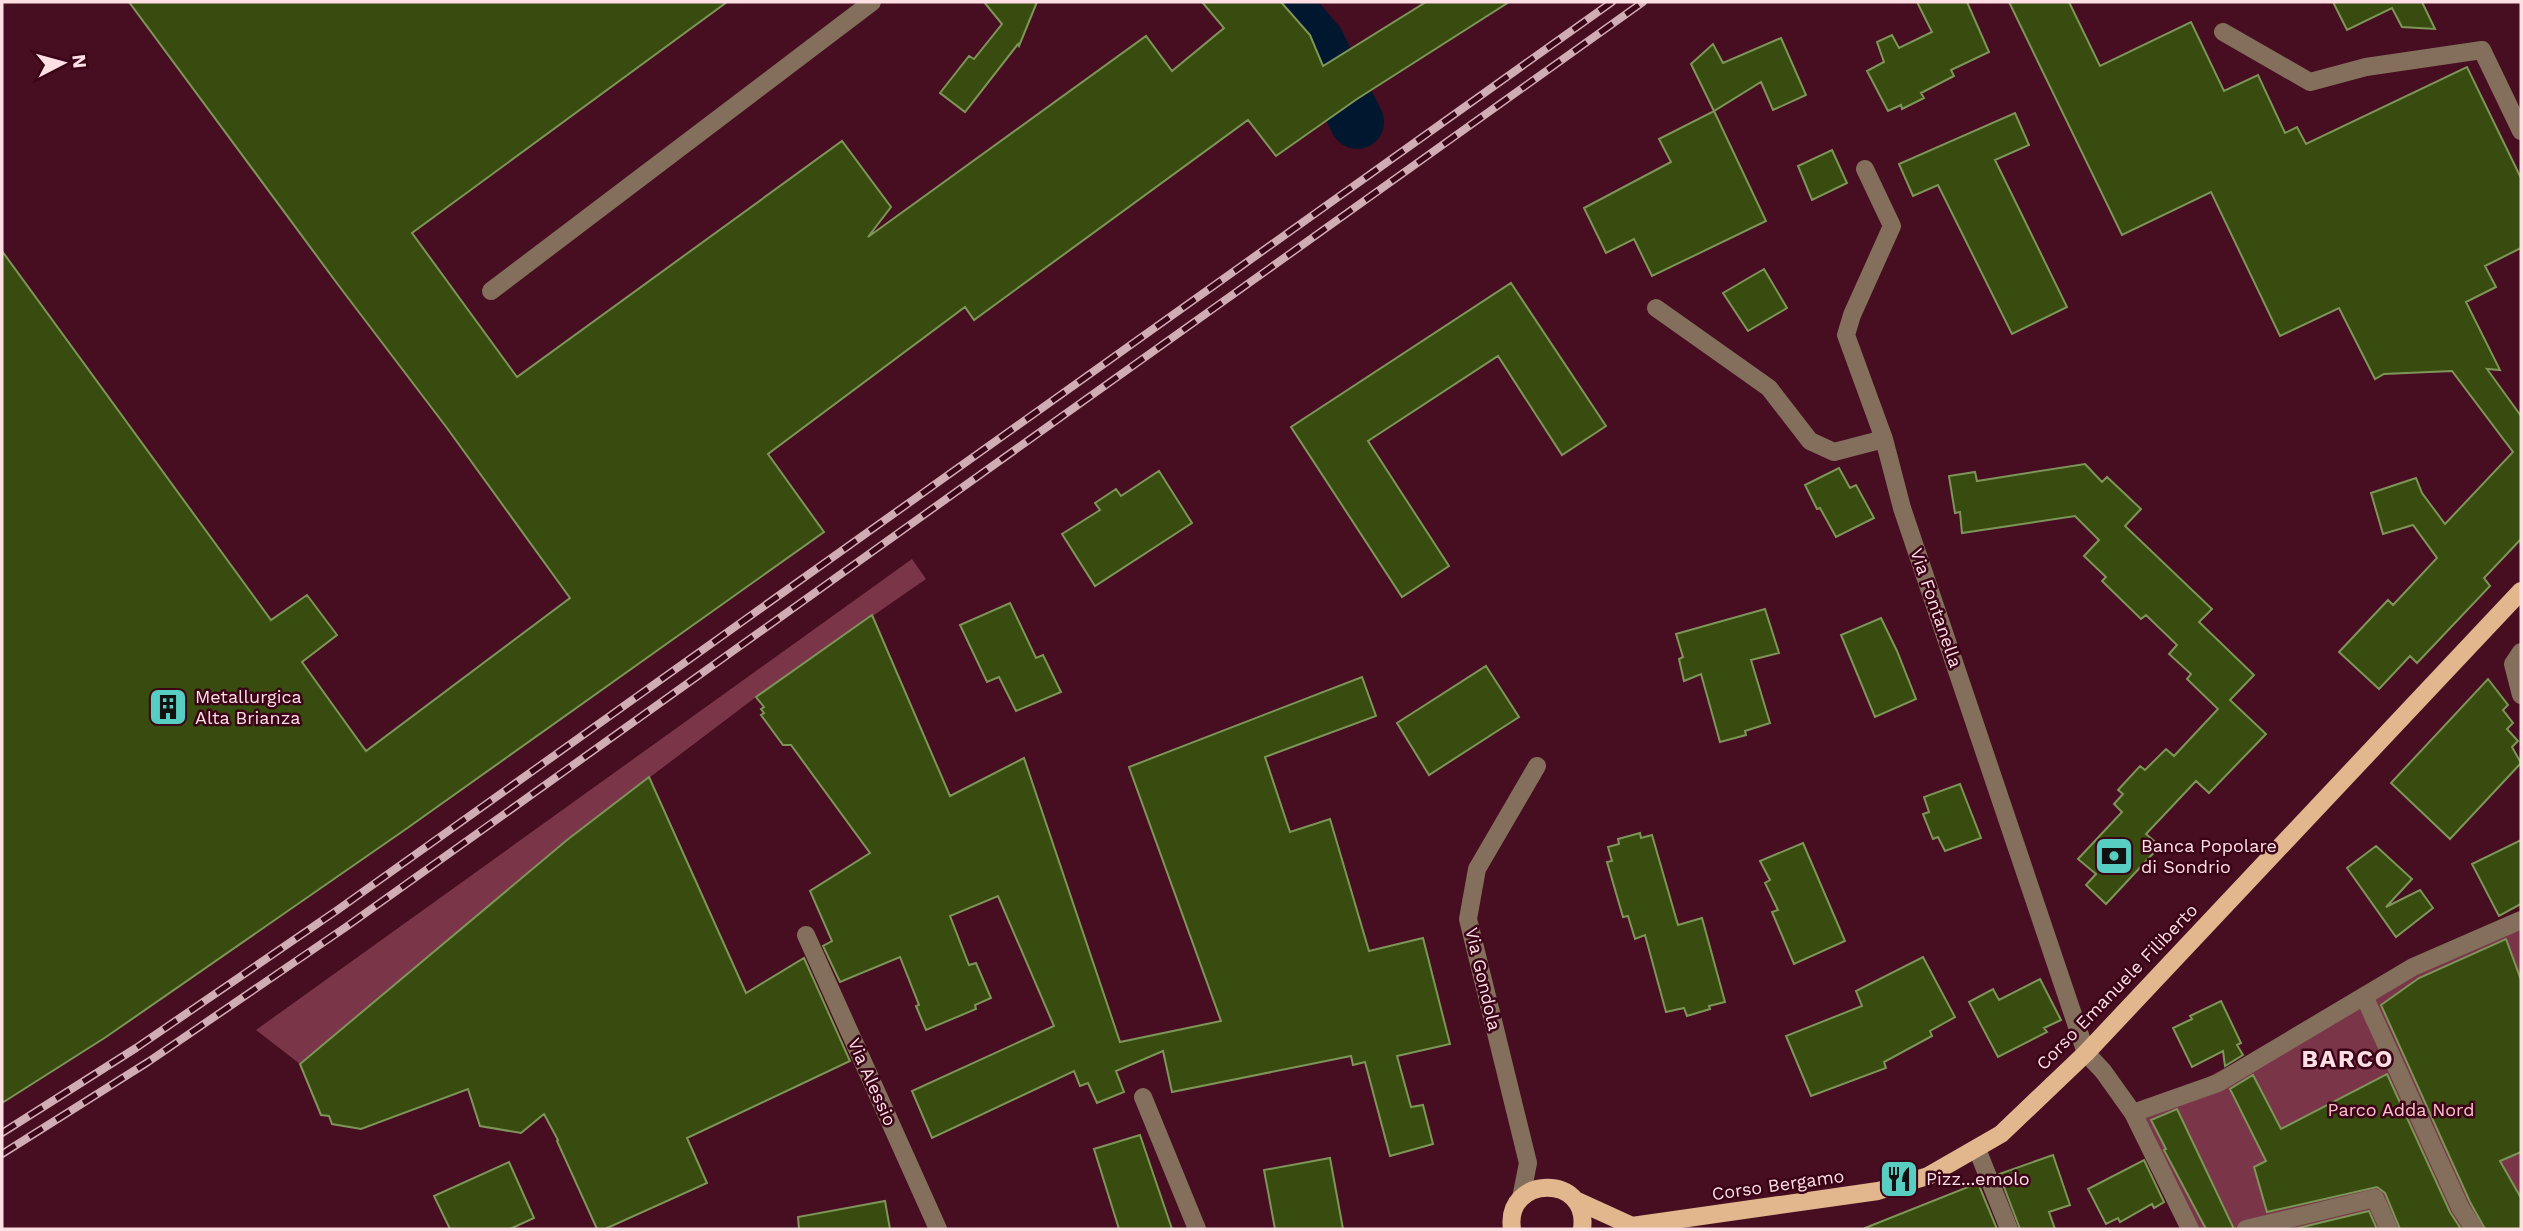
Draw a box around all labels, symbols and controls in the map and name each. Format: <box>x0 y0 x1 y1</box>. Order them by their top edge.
north arrow <box>28 28 98 98</box>
text: N <box>67 53 92 69</box>
street label: Via Fontanella <box>1906 545 1967 670</box>
building icon: Metallurgica Alta Brianza <box>147 686 189 728</box>
place label: Metallurgica Alta Brianza <box>195 686 302 728</box>
bank icon: Banca Popolare di Sondrio <box>2093 835 2135 877</box>
place label: Banca Popolare di Sondrio <box>2141 835 2277 877</box>
street label: Corso Emanuele Filiberto <box>2032 899 2202 1074</box>
street label: Via Gondola <box>1461 925 1506 1032</box>
street label: Via Alessio <box>844 1035 901 1129</box>
district label: BARCO <box>2302 1045 2394 1073</box>
park label: Parco Adda Nord <box>2328 1099 2474 1120</box>
restaurant icon: Pizz...emolo <box>1878 1158 1920 1200</box>
street label: Corso Bergamo <box>1710 1165 1845 1204</box>
place label: Pizz...emolo <box>1926 1168 2030 1189</box>

